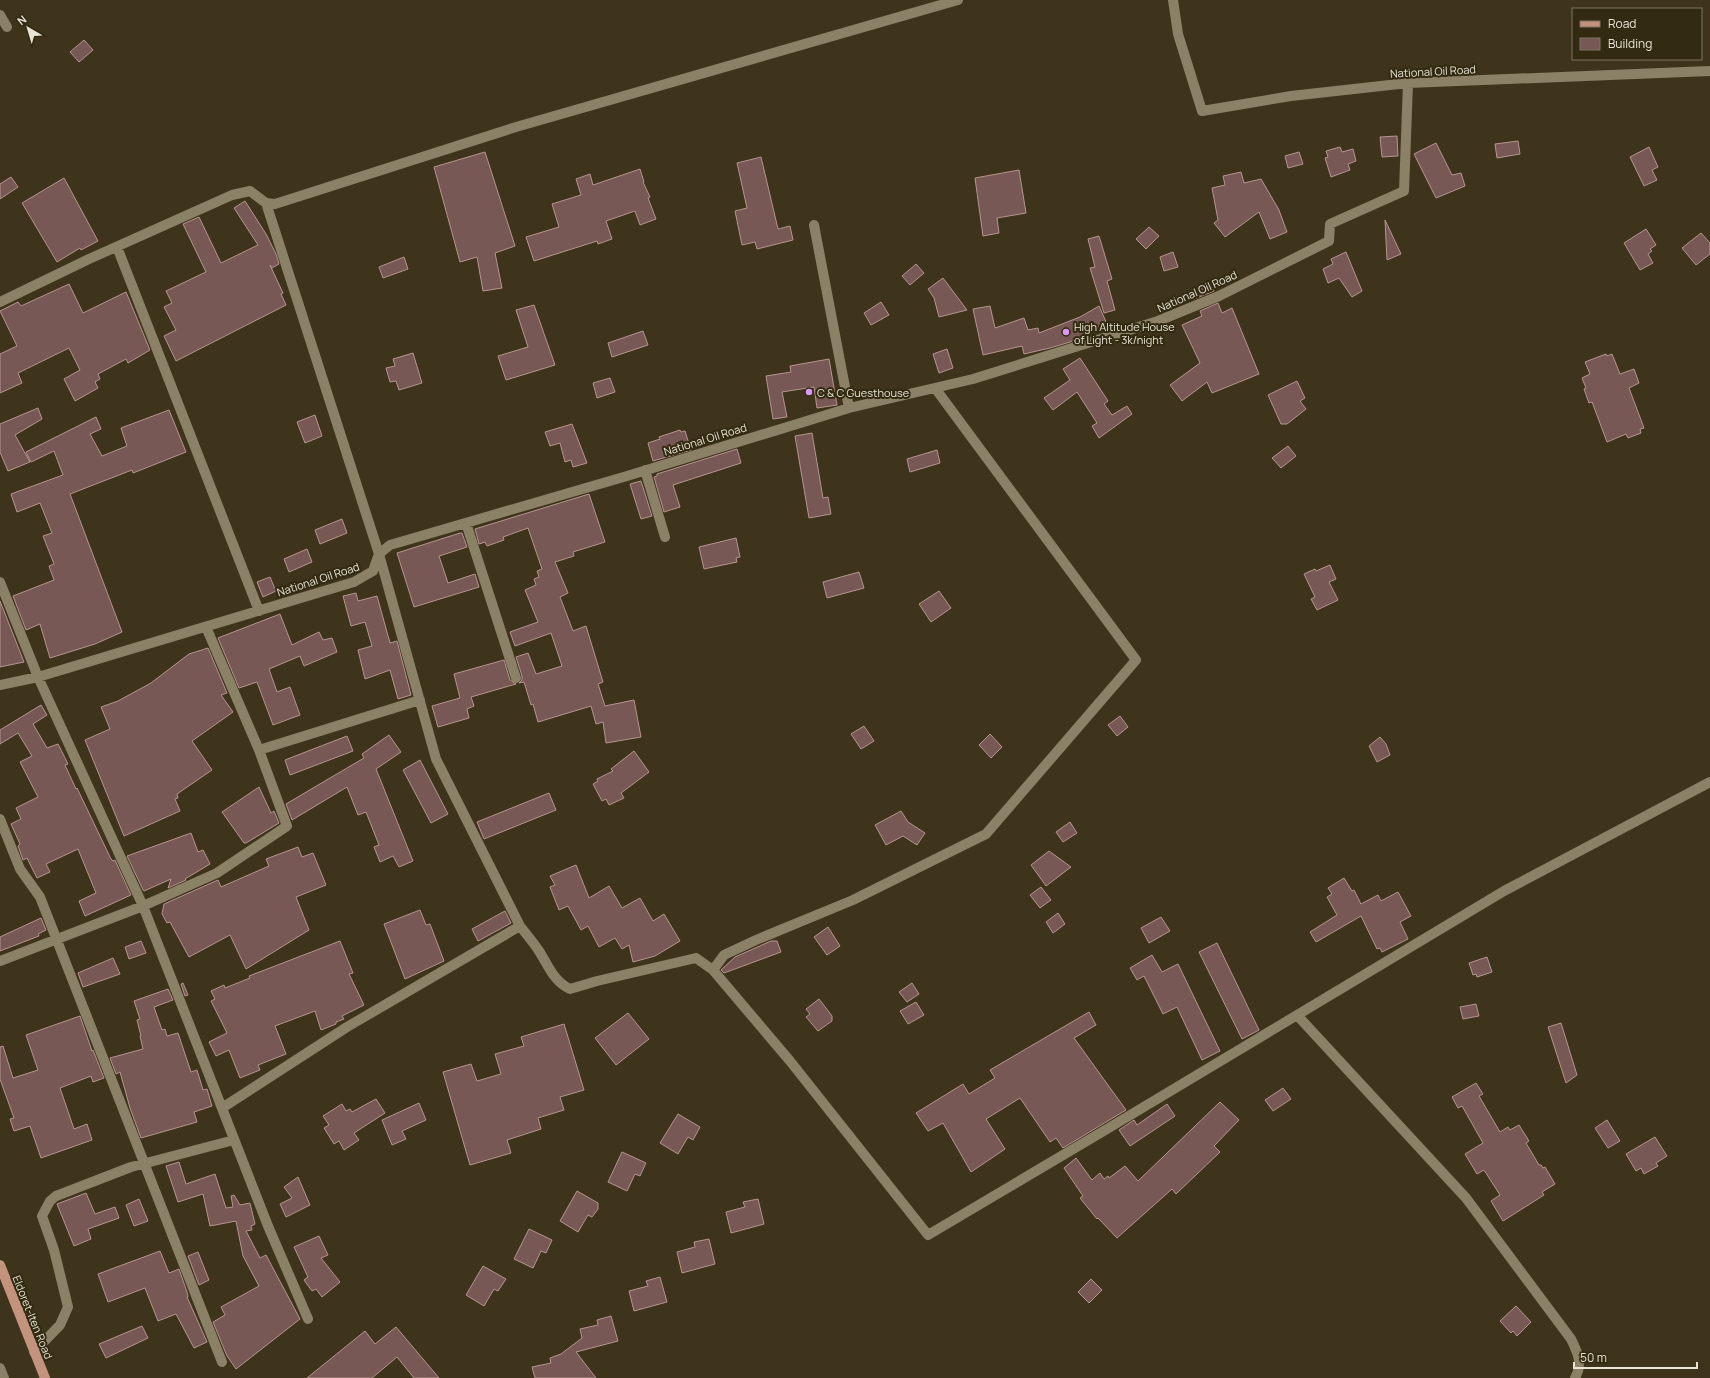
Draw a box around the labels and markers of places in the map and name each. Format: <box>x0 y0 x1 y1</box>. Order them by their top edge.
place label: High Altitude House of Light - 3k/night <box>1074 319 1175 347</box>
marker: High Altitude House of Light - 3k/night <box>1061 327 1071 337</box>
place label: C & C Guesthouse <box>817 385 910 400</box>
marker: C & C Guesthouse <box>804 387 814 397</box>

